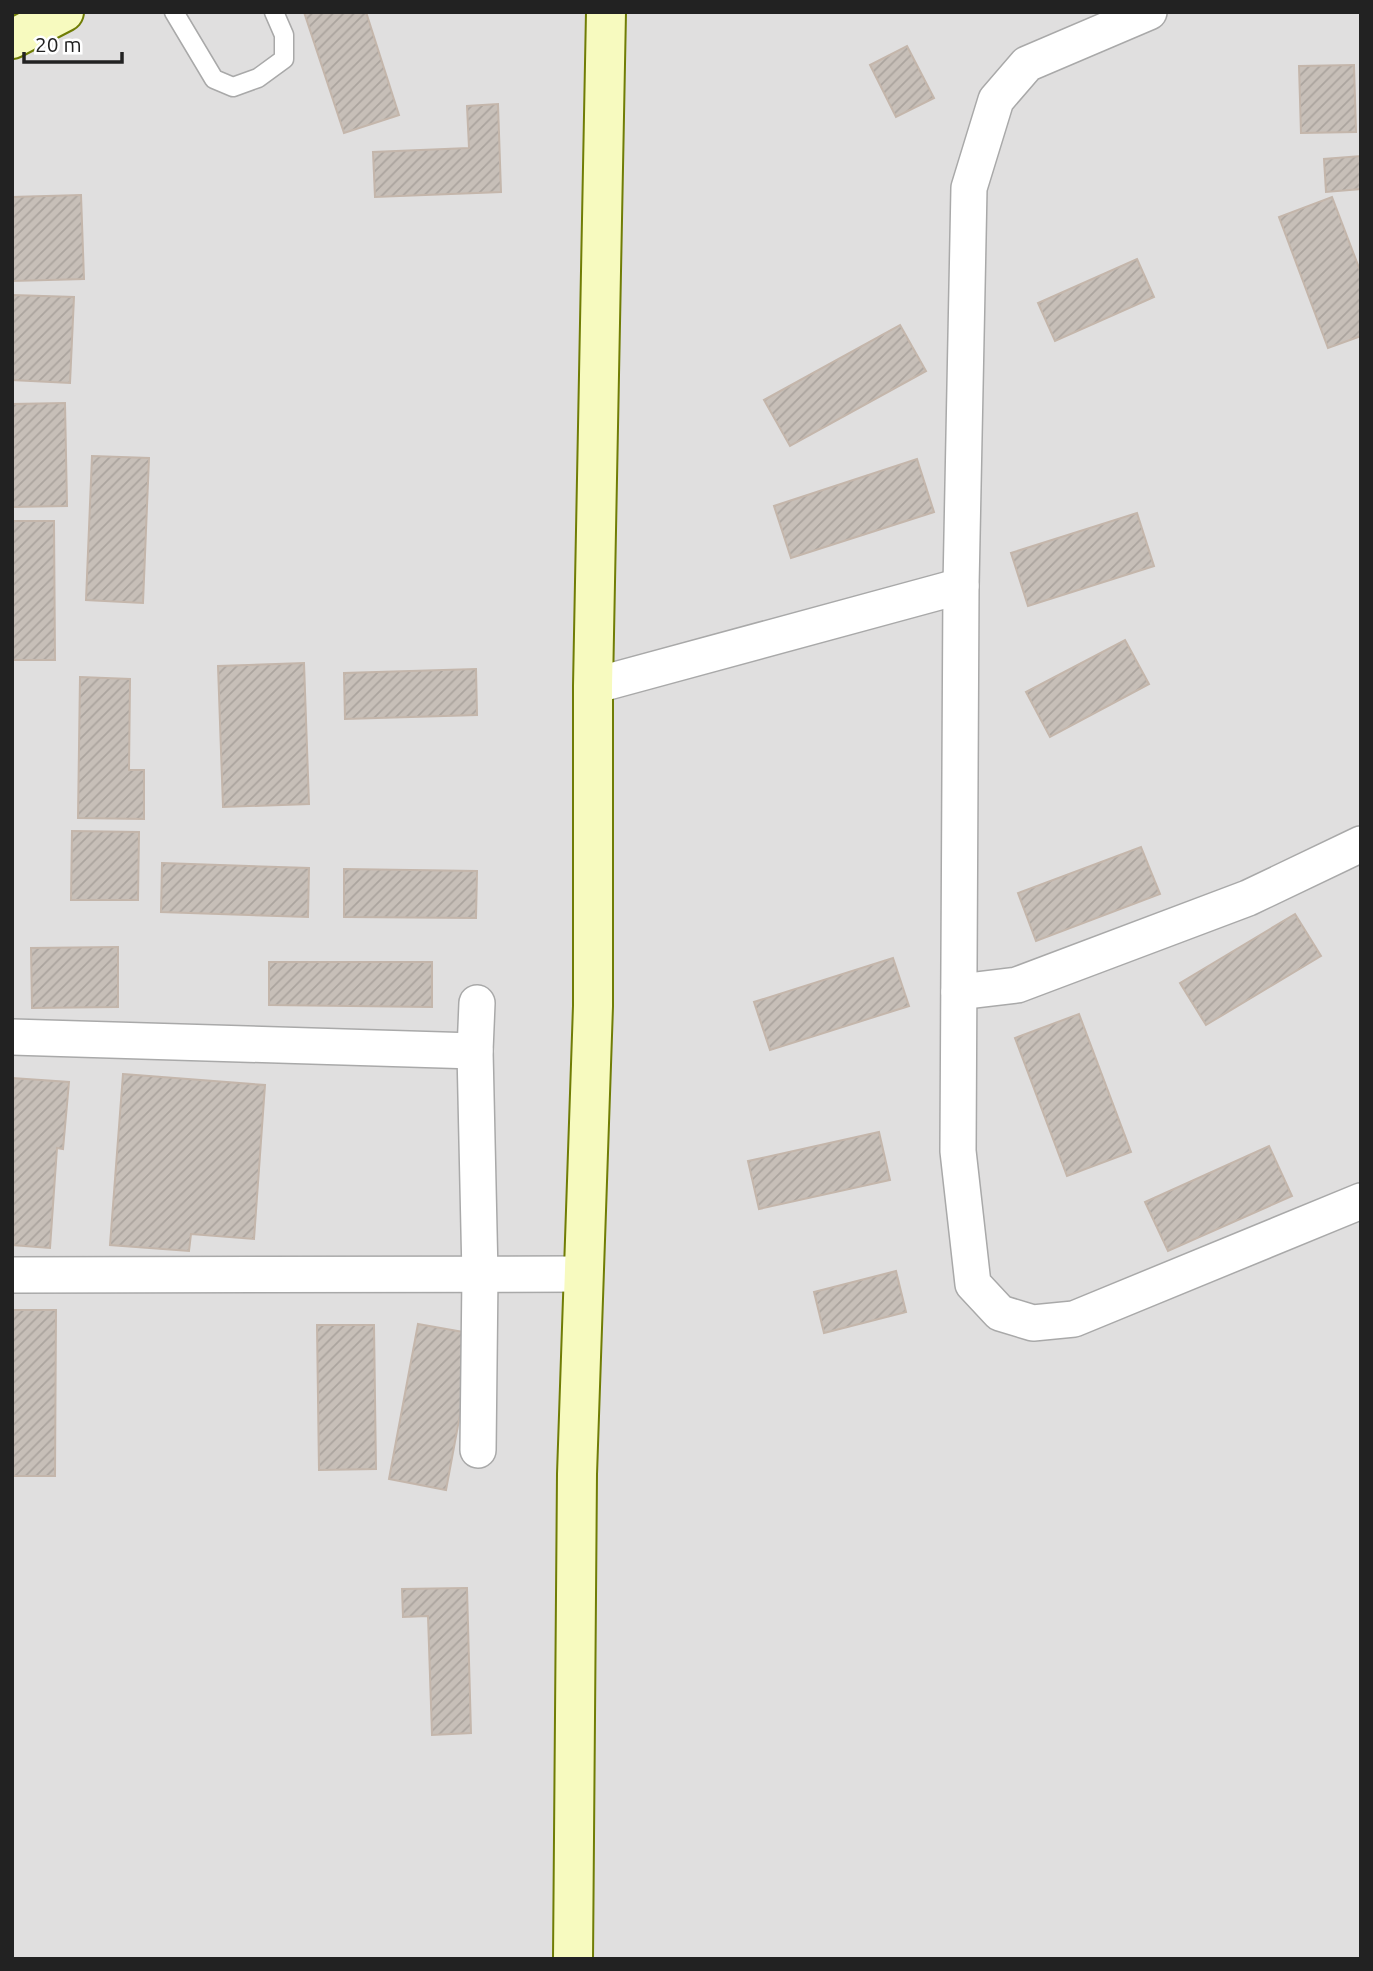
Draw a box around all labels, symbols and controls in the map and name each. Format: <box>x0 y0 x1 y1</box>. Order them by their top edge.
scale bar <box>24 21 122 65</box>
text: 20 m <box>35 32 82 56</box>

